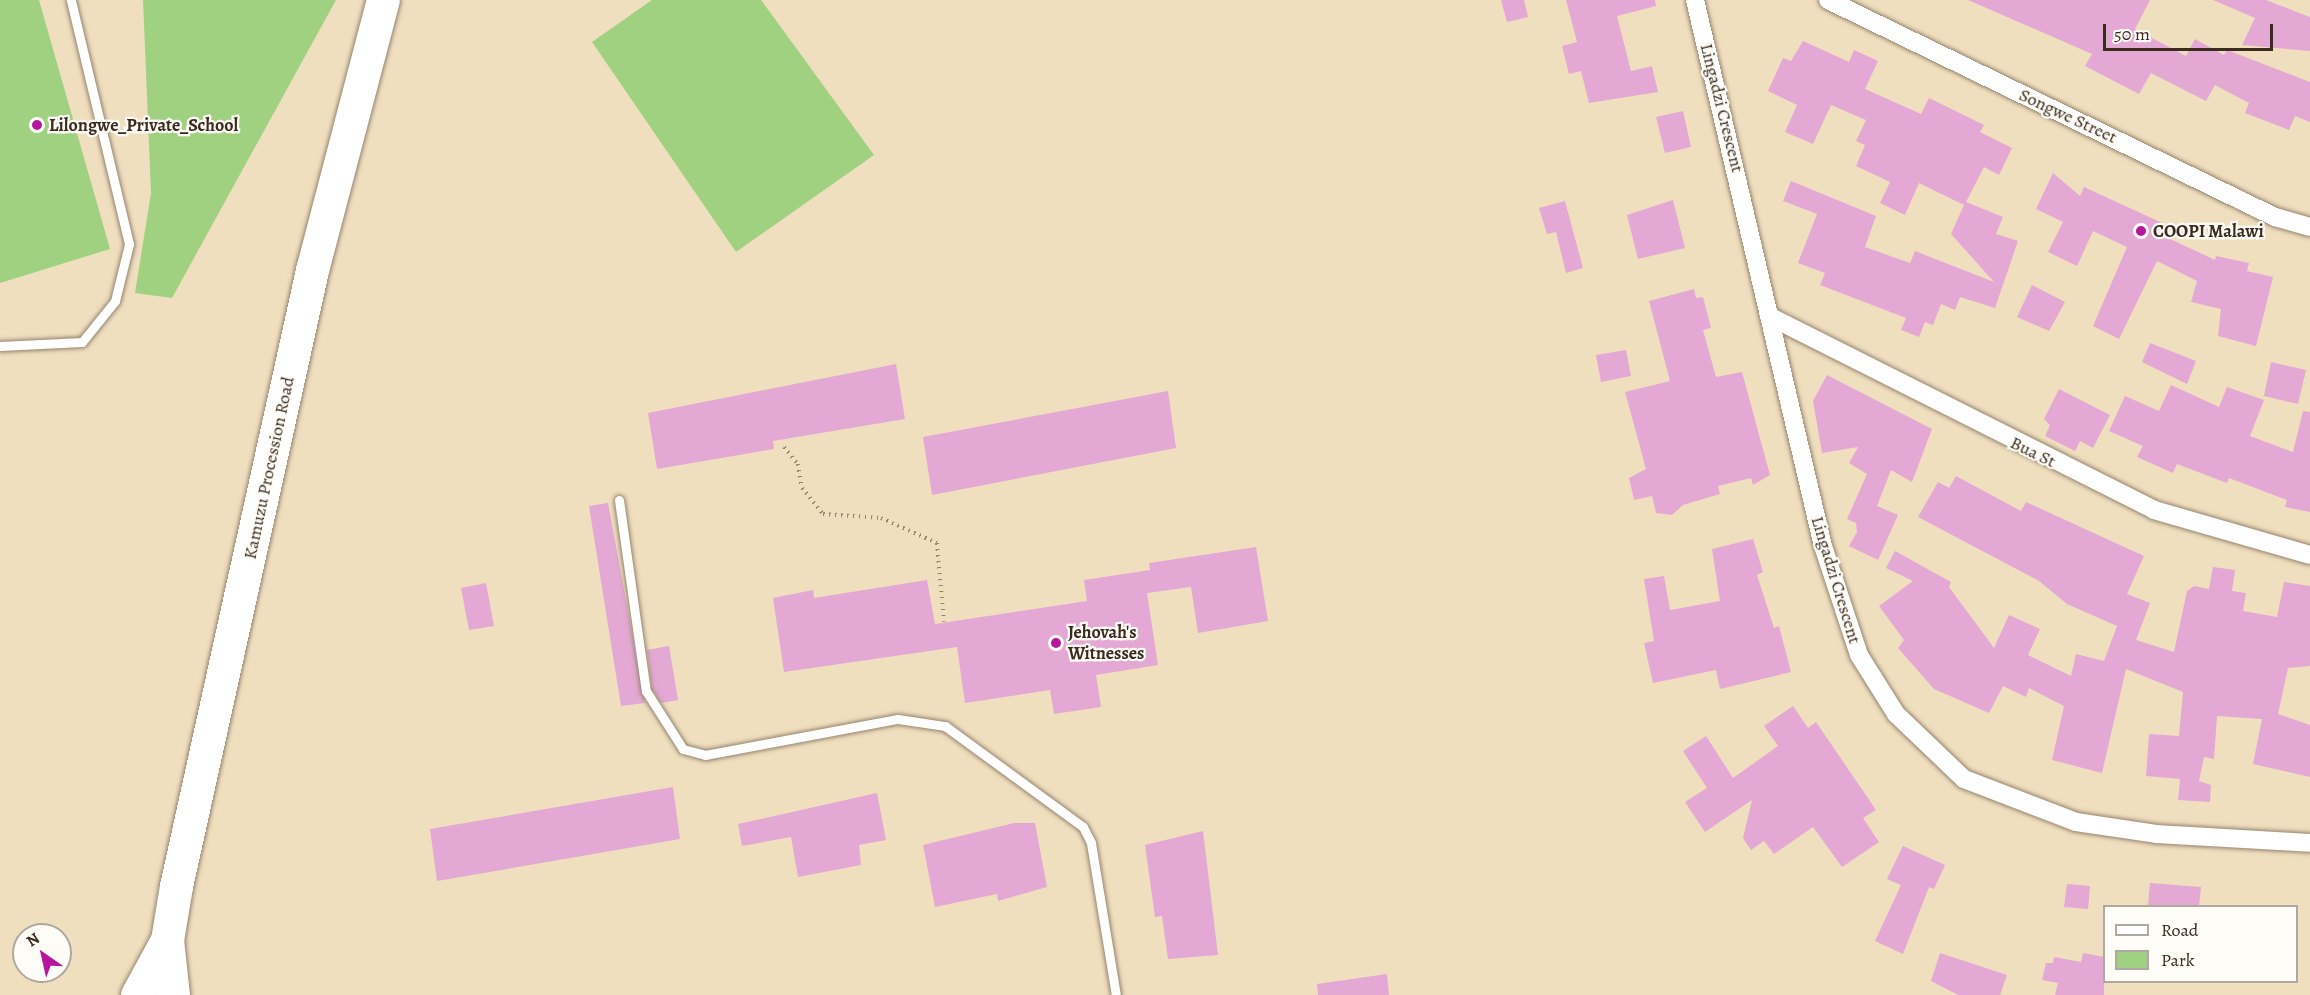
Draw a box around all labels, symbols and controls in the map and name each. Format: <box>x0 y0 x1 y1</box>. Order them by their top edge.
scale bar <box>2106 12 2276 50</box>
text: 50 m <box>2114 22 2150 46</box>
street label: Lingadzi Crescent <box>1696 41 1748 175</box>
street label: Songwe Street <box>2016 84 2120 148</box>
place label: Lilongwe_Private_School <box>49 114 238 136</box>
marker: Lilongwe_Private_School <box>30 118 44 132</box>
place label: COOPI Malawi <box>2153 220 2264 242</box>
marker: COOPI Malawi <box>2134 224 2148 238</box>
street label: Kamuzu Procession Road <box>239 375 299 561</box>
street label: Bua St <box>2007 432 2059 472</box>
street label: Lingadzi Crescent <box>1806 514 1866 646</box>
place label: Jehovah's Witnesses <box>1068 622 1144 664</box>
marker: Jehovah's Witnesses <box>1049 636 1063 650</box>
legend <box>2103 905 2298 983</box>
text: Road <box>2161 918 2198 942</box>
north arrow <box>12 923 72 983</box>
text: N <box>22 927 44 952</box>
text: Park <box>2161 948 2195 972</box>

